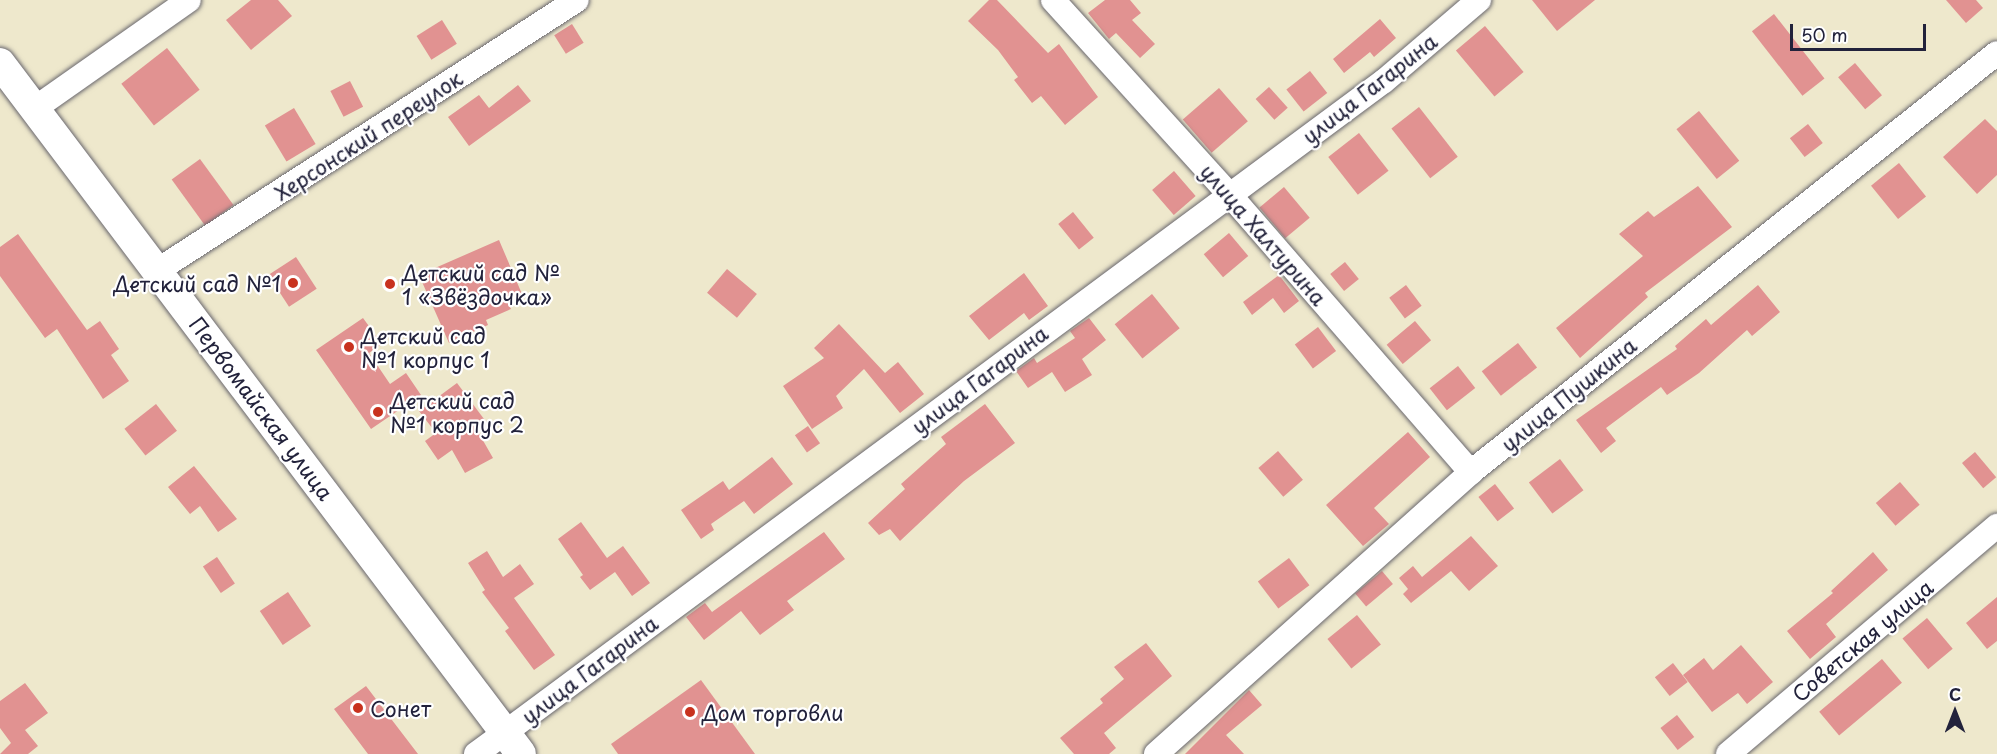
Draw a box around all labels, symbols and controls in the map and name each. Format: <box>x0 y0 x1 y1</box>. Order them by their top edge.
scale bar <box>1793 12 1930 50</box>
text: 50 m <box>1801 21 1848 48</box>
street label: улица Гагарина <box>1297 28 1441 148</box>
street label: Херсонский переулок <box>269 65 467 205</box>
street label: улица Халтурина <box>1196 158 1332 310</box>
place label: Детский сад № 1 «Звёздочка» <box>402 259 562 309</box>
place label: Детский сад №1 <box>112 270 281 296</box>
marker: Детский сад №1 <box>286 276 300 290</box>
marker: Детский сад № 1 «Звёздочка» <box>383 277 397 291</box>
street label: Первомайская улица <box>185 311 339 505</box>
street label: улица Гагарина <box>906 320 1052 438</box>
place label: Детский сад №1 корпус 1 <box>361 322 491 372</box>
street label: улица Пушкина <box>1495 331 1641 457</box>
marker: Детский сад №1 корпус 1 <box>342 340 356 354</box>
place label: Детский сад №1 корпус 2 <box>390 387 525 437</box>
marker: Детский сад №1 корпус 2 <box>371 405 385 419</box>
street label: Советская улица <box>1786 573 1938 707</box>
street label: улица Гагарина <box>516 610 662 728</box>
north arrow <box>1925 682 1985 742</box>
text: С <box>1949 682 1961 706</box>
place label: Сонет <box>370 695 431 721</box>
place label: Дом торговли <box>702 699 844 725</box>
marker: Сонет <box>351 701 365 715</box>
marker: Дом торговли <box>683 705 697 719</box>

